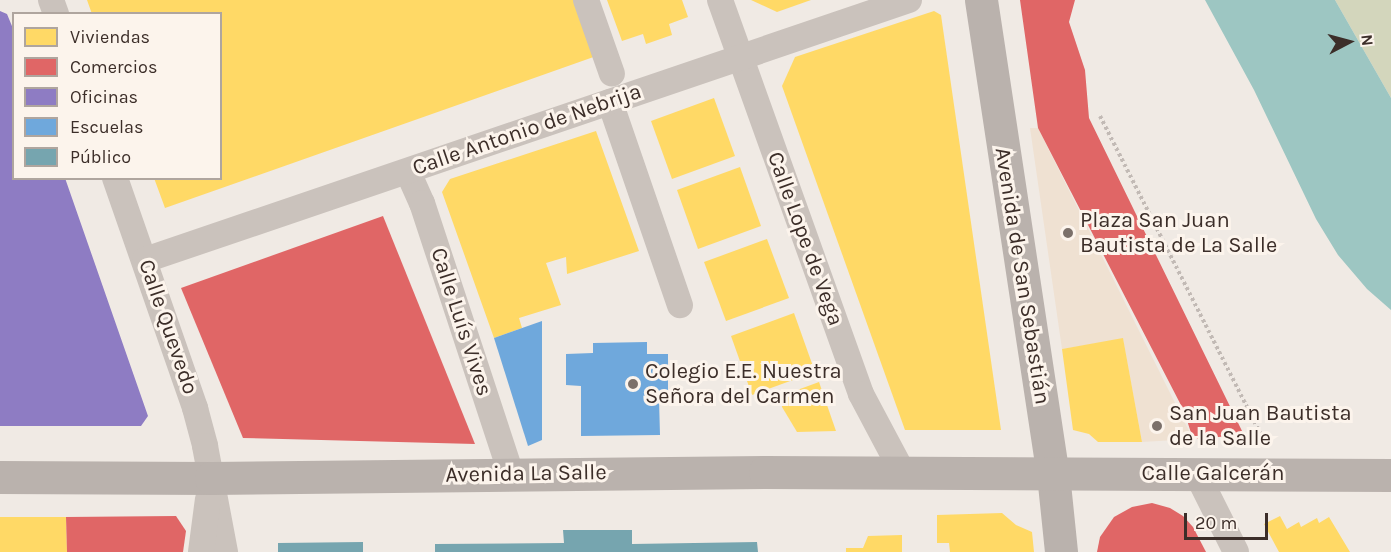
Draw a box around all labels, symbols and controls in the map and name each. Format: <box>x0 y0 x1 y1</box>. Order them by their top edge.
legend <box>12 12 222 180</box>
north arrow <box>1319 12 1379 72</box>
text: Viviendas <box>70 26 150 48</box>
text: N <box>1357 33 1377 47</box>
text: Comercios <box>70 56 157 78</box>
street label: Calle Antonio de Nebrija <box>409 78 645 182</box>
text: Oficinas <box>70 86 138 108</box>
text: Escuelas <box>70 116 143 138</box>
text: Público <box>70 146 131 168</box>
street label: Avenida de San Sebastián <box>989 146 1055 406</box>
street label: Calle Lope de Vega <box>761 148 849 330</box>
place label: Plaza San Juan Bautista de La Salle <box>1080 207 1277 258</box>
marker: Plaza San Juan Bautista de La Salle <box>1061 226 1075 240</box>
street label: Calle Luís Vives <box>425 245 497 399</box>
street label: Calle Quevedo <box>133 256 203 398</box>
place label: Colegio E.E. Nuestra Señora del Carmen <box>645 358 842 410</box>
marker: Colegio E.E. Nuestra Señora del Carmen <box>626 377 640 391</box>
place label: San Juan Bautista de la Salle <box>1169 400 1352 452</box>
marker: San Juan Bautista de la Salle <box>1150 419 1164 433</box>
street label: Avenida La Salle <box>445 459 607 489</box>
street label: Calle Galcerán <box>1142 461 1284 487</box>
scale bar <box>1187 501 1271 539</box>
text: 20 m <box>1195 512 1237 534</box>

